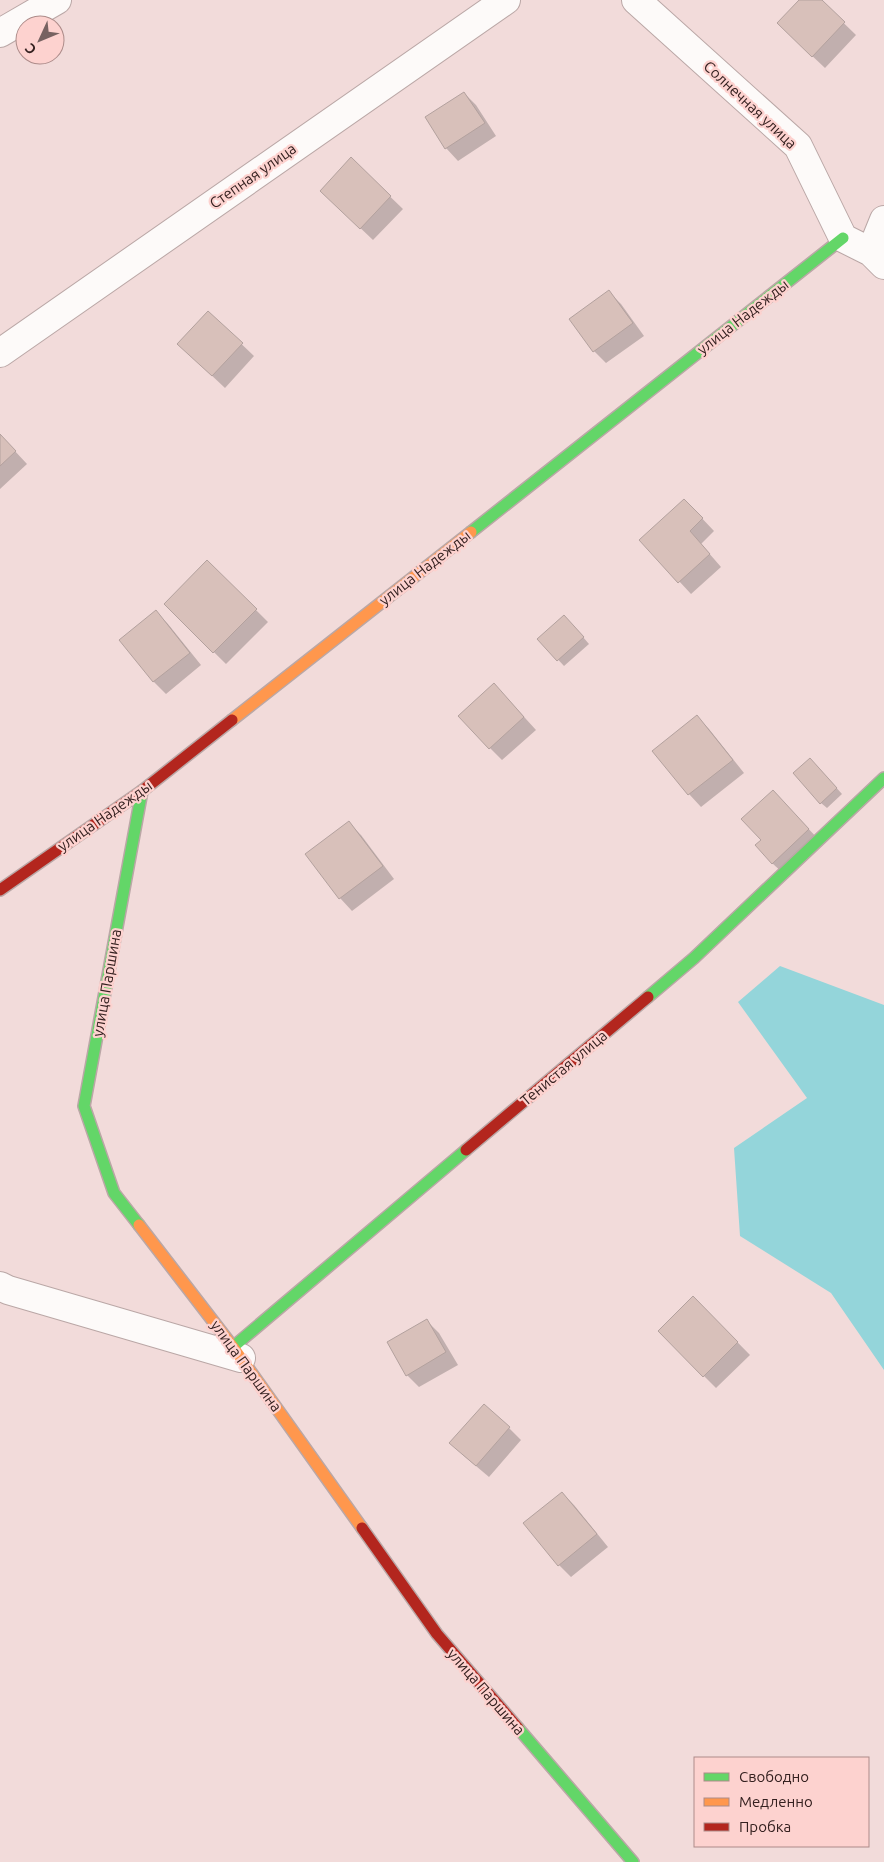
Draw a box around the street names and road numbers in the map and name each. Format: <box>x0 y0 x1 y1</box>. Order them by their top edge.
street label: Солнечная улица <box>700 57 800 152</box>
street label: Степная улица <box>206 140 299 212</box>
street label: улица Надежды <box>694 276 792 358</box>
street label: улица Надежды <box>376 527 474 609</box>
street label: улица Надежды <box>54 777 155 854</box>
street label: улица Паршина <box>89 928 124 1038</box>
street label: Тенистая улица <box>517 1026 610 1109</box>
street label: улица Паршина <box>208 1317 285 1415</box>
street label: улица Паршина <box>444 1645 528 1738</box>

